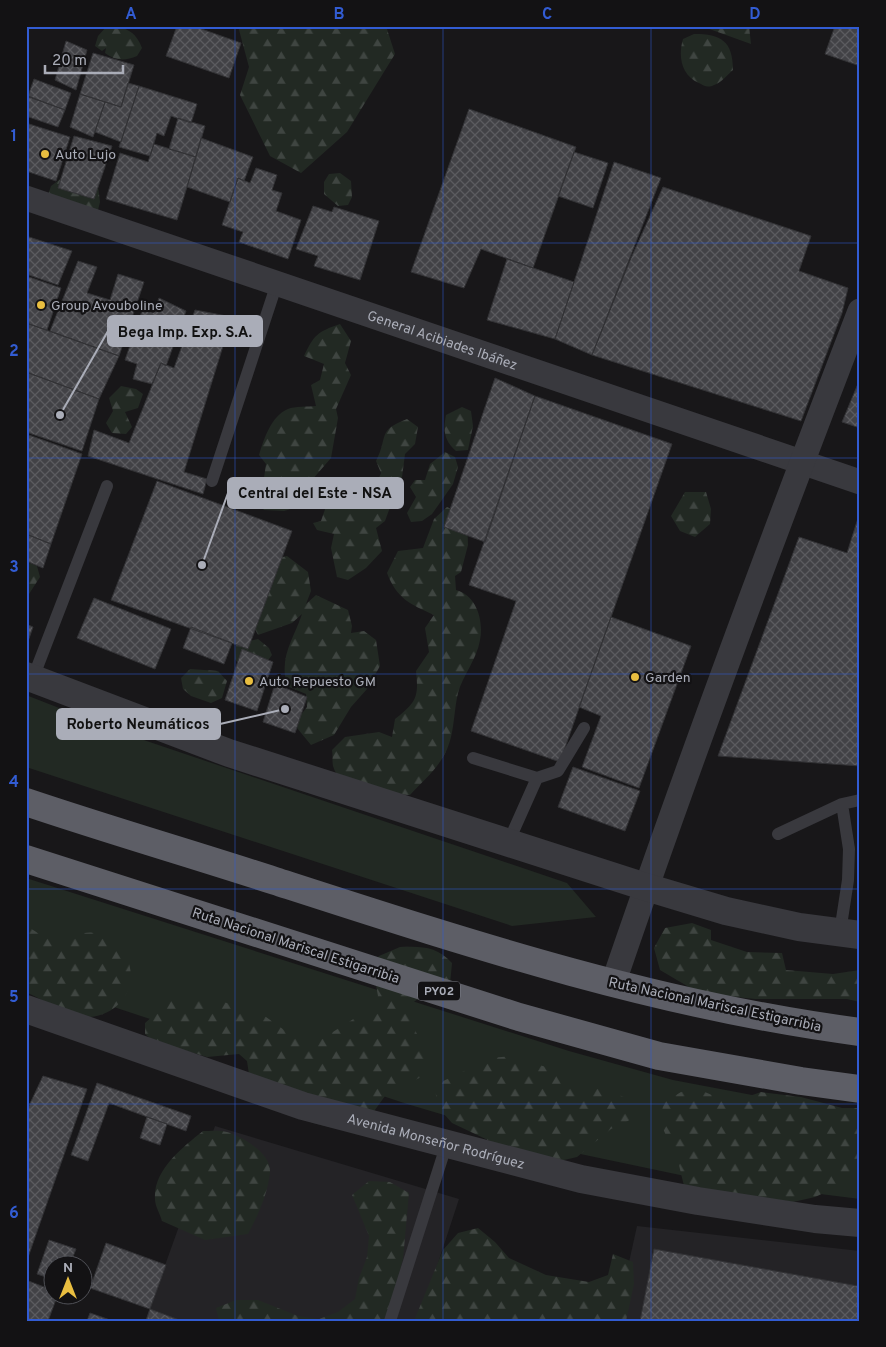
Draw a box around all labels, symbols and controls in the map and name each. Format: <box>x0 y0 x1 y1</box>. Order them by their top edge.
text: A <box>125 5 137 25</box>
text: B <box>333 5 345 25</box>
text: C <box>542 5 552 25</box>
text: D <box>749 5 761 25</box>
scale bar <box>45 42 122 74</box>
text: 20 m <box>52 52 87 71</box>
text: 1 <box>11 127 17 147</box>
place label: Auto Lujo <box>55 147 116 164</box>
marker: Auto Lujo <box>39 148 51 160</box>
place label: Group Avouboline <box>51 298 163 315</box>
marker: Group Avouboline <box>35 299 47 311</box>
street label: General Acibiades Ibáñez <box>365 308 519 375</box>
callout: Bega Imp. Exp. S.A. <box>108 316 262 346</box>
text: Bega Imp. Exp. S.A. <box>118 324 253 343</box>
text: 2 <box>9 342 19 362</box>
callout: Central del Este - NSA <box>228 478 403 508</box>
text: Central del Este - NSA <box>238 485 392 504</box>
text: 3 <box>9 558 19 578</box>
place label: Garden <box>645 670 691 687</box>
marker: Garden <box>629 671 641 683</box>
place label: Auto Repuesto GM <box>259 674 376 691</box>
marker: Auto Repuesto GM <box>243 675 255 687</box>
callout: Roberto Neumáticos <box>57 709 220 739</box>
text: Roberto Neumáticos <box>66 716 210 735</box>
text: 4 <box>9 773 19 793</box>
street label: Ruta Nacional Mariscal Estigarribia <box>190 905 401 988</box>
street label: Ruta Nacional Mariscal Estigarribia <box>607 975 823 1036</box>
road number: PY02 <box>418 981 460 1000</box>
text: 5 <box>9 988 19 1008</box>
street label: Avenida Monseñor Rodríguez <box>345 1111 526 1174</box>
text: 6 <box>9 1204 19 1224</box>
north arrow <box>42 1254 92 1304</box>
text: N <box>63 1260 73 1277</box>

